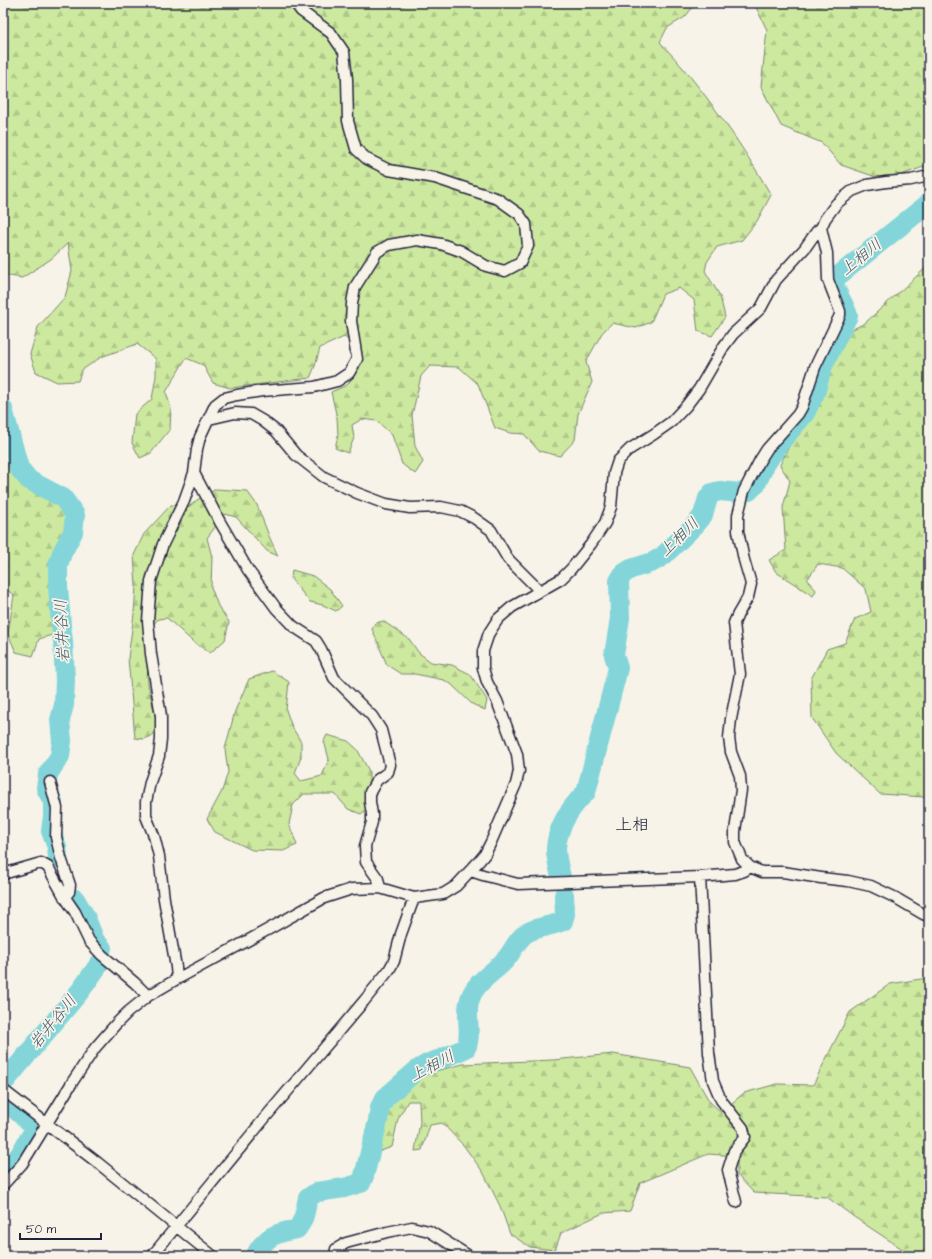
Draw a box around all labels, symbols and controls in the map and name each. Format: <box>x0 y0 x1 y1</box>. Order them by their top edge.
water label: 上相川 <box>835 233 887 281</box>
water label: 上相川 <box>654 512 704 562</box>
water label: 岩井谷川 <box>49 598 75 664</box>
district label: 上相 <box>615 813 649 837</box>
water label: 岩井谷川 <box>24 990 82 1054</box>
water label: 上相川 <box>406 1045 458 1087</box>
scale bar <box>20 1215 101 1241</box>
text: 50 m <box>26 1221 57 1238</box>

